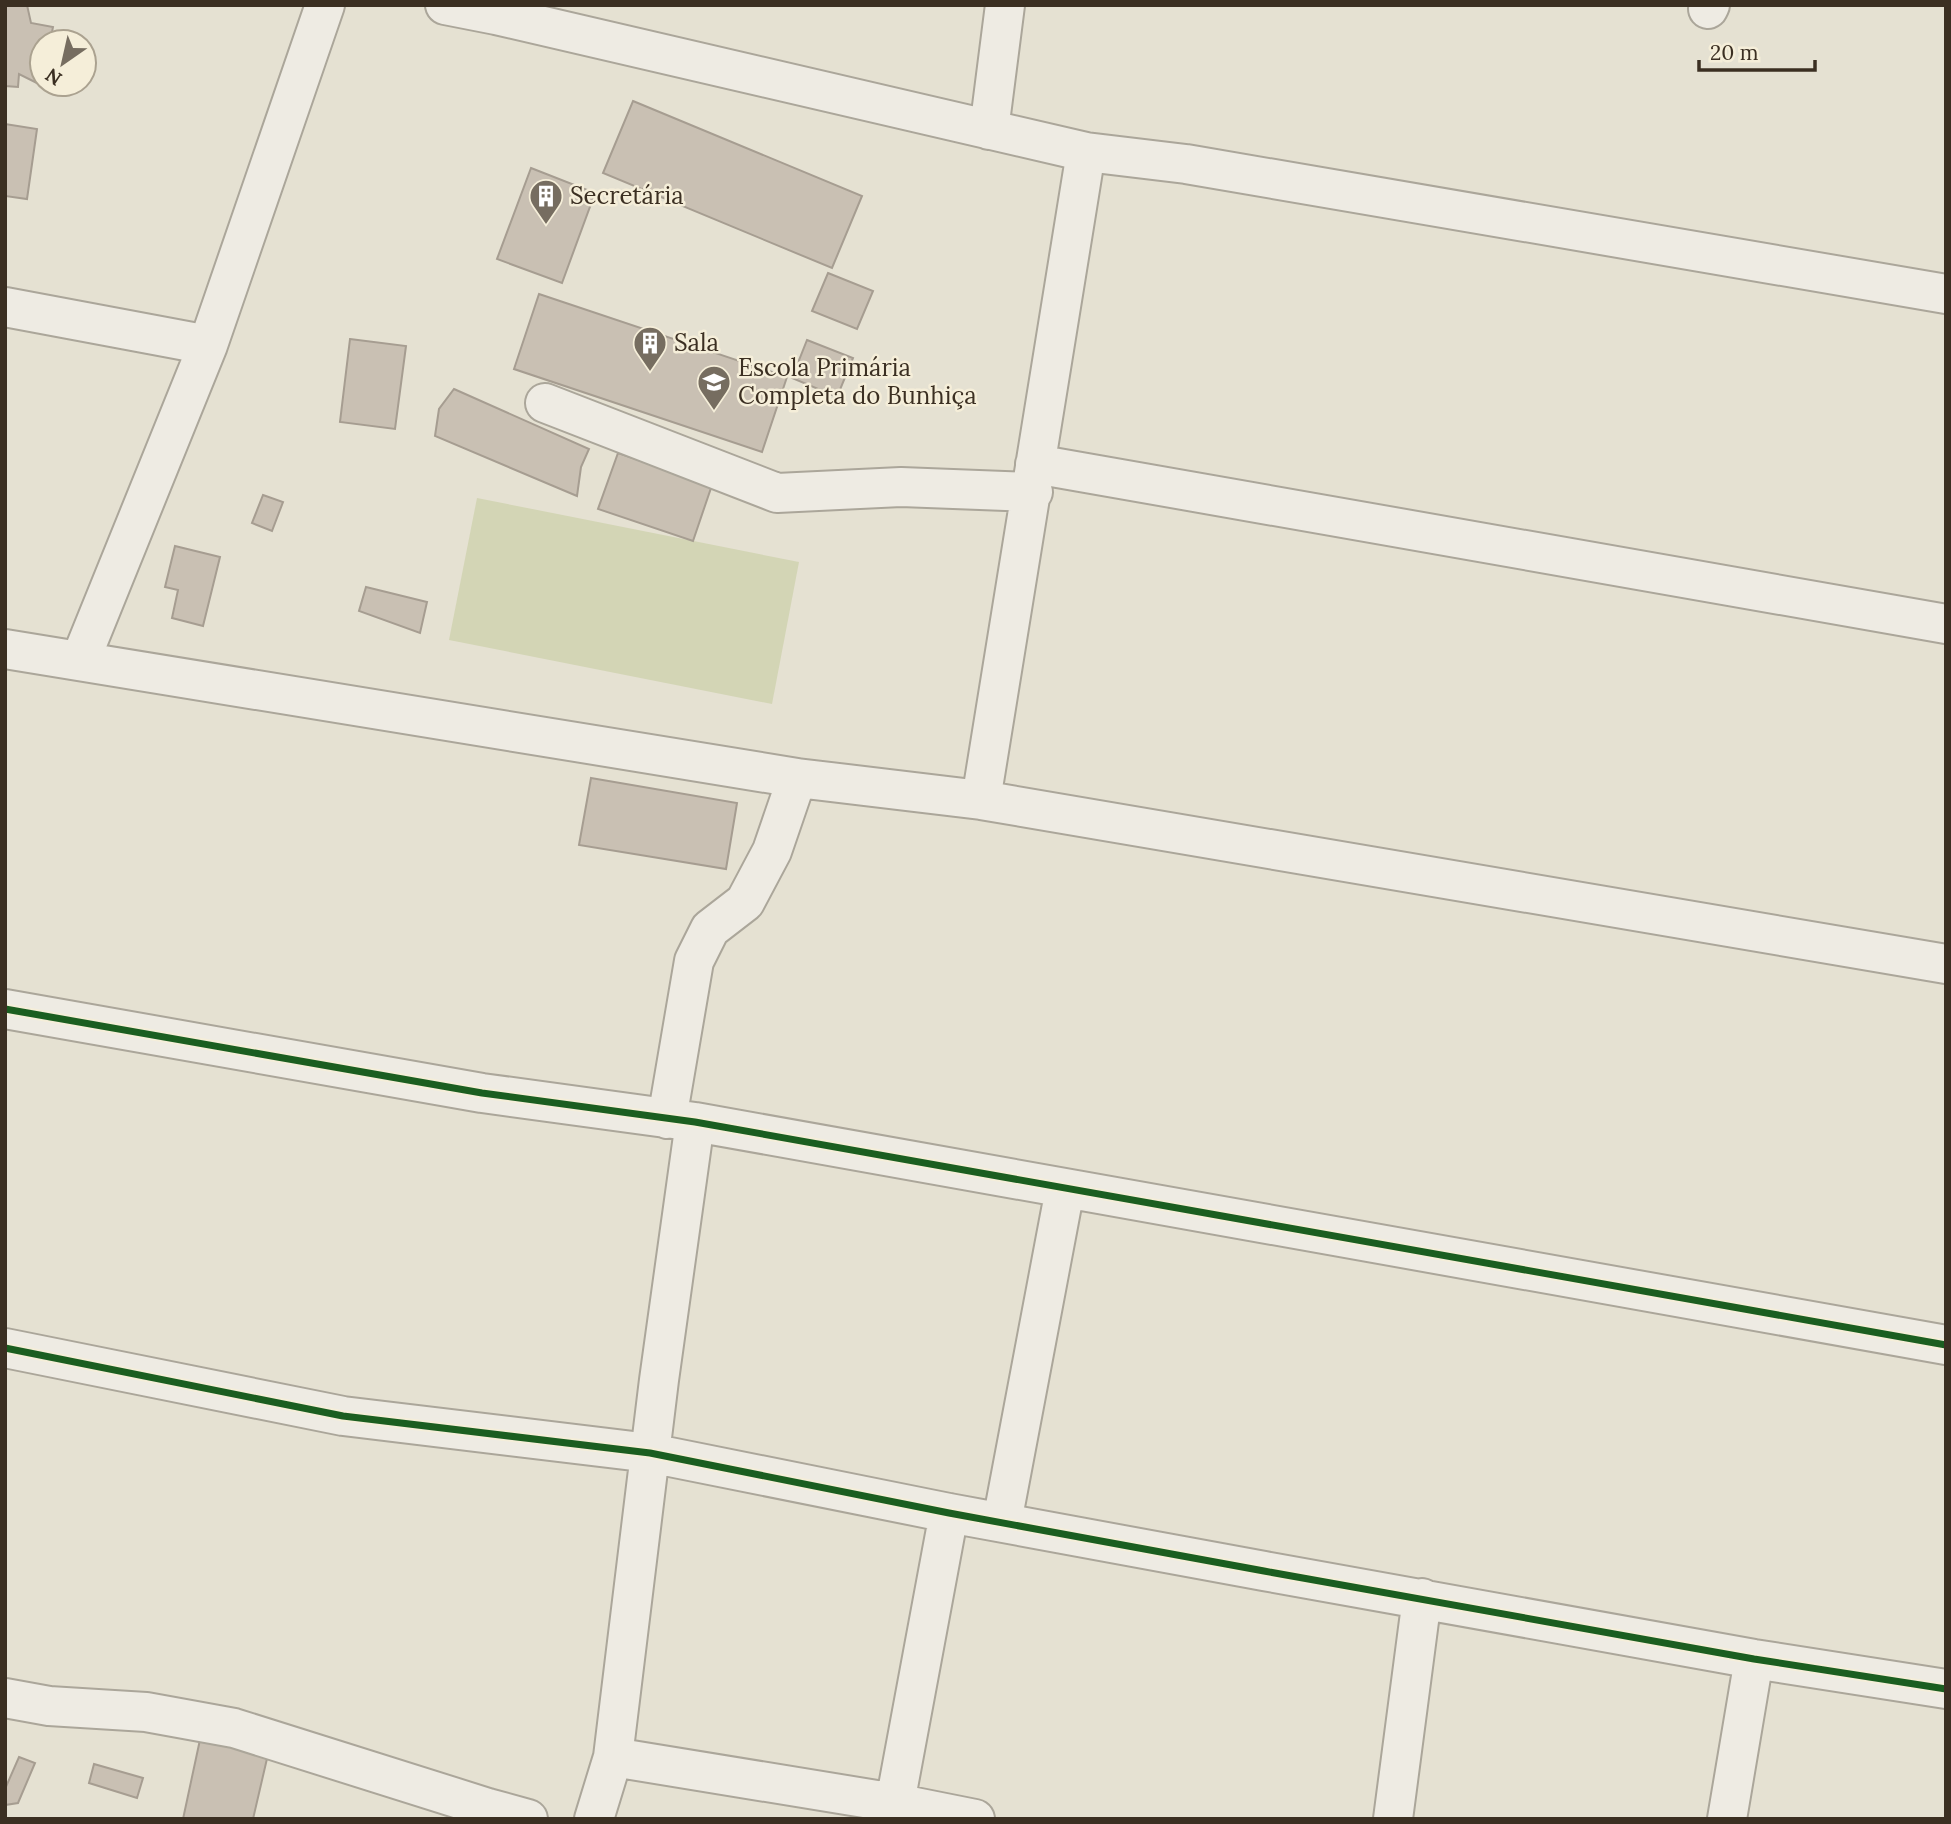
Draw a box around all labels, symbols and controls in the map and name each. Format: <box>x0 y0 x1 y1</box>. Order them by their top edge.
north arrow <box>28 28 98 98</box>
scale bar <box>1699 28 1814 72</box>
text: 20 m <box>1710 39 1759 66</box>
text: N <box>40 63 66 91</box>
building icon: Secretária <box>527 177 565 226</box>
place label: Secretária <box>570 180 684 211</box>
building icon: Sala <box>631 324 669 373</box>
place label: Sala <box>674 327 719 358</box>
place label: Escola Primária Completa do Bunhiça <box>738 352 977 411</box>
school or university icon: Escola Primária Completa do Bunhiça <box>695 363 733 412</box>

